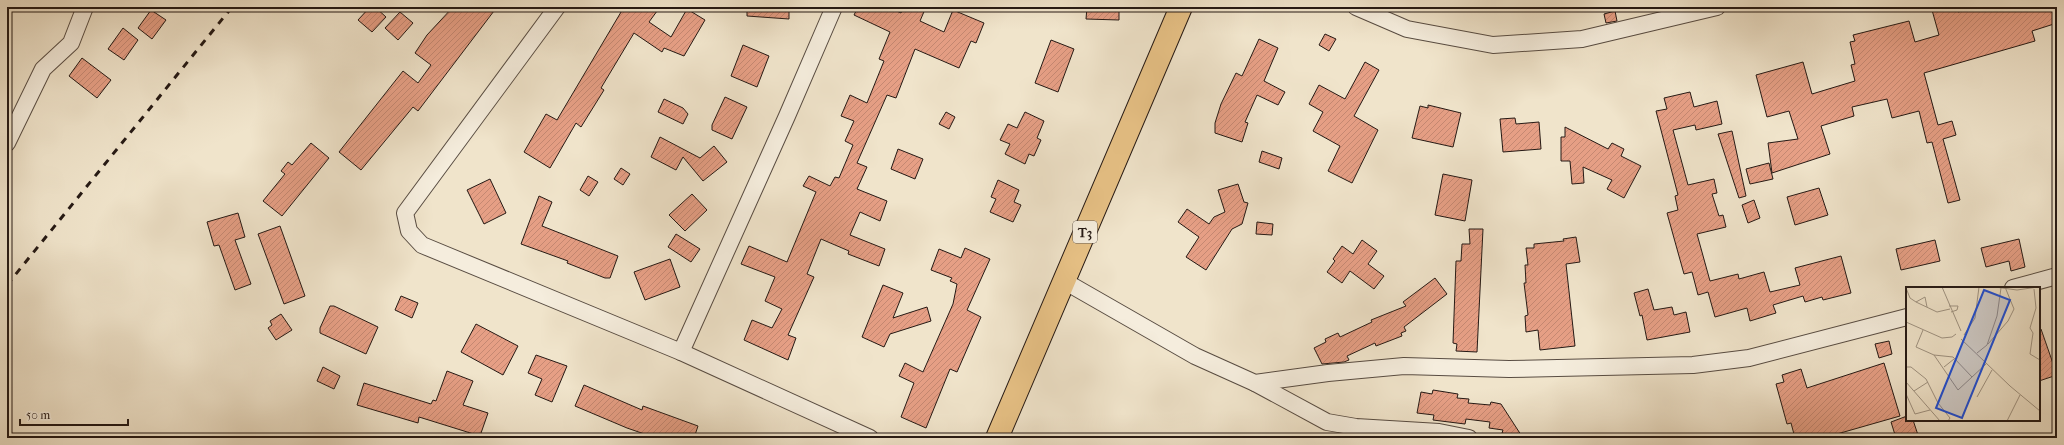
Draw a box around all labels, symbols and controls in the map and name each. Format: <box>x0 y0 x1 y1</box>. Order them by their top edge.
road number: T3 <box>1073 221 1097 243</box>
inset map <box>1906 287 2040 421</box>
scale bar <box>20 401 128 427</box>
text: 50 m <box>26 408 50 422</box>

